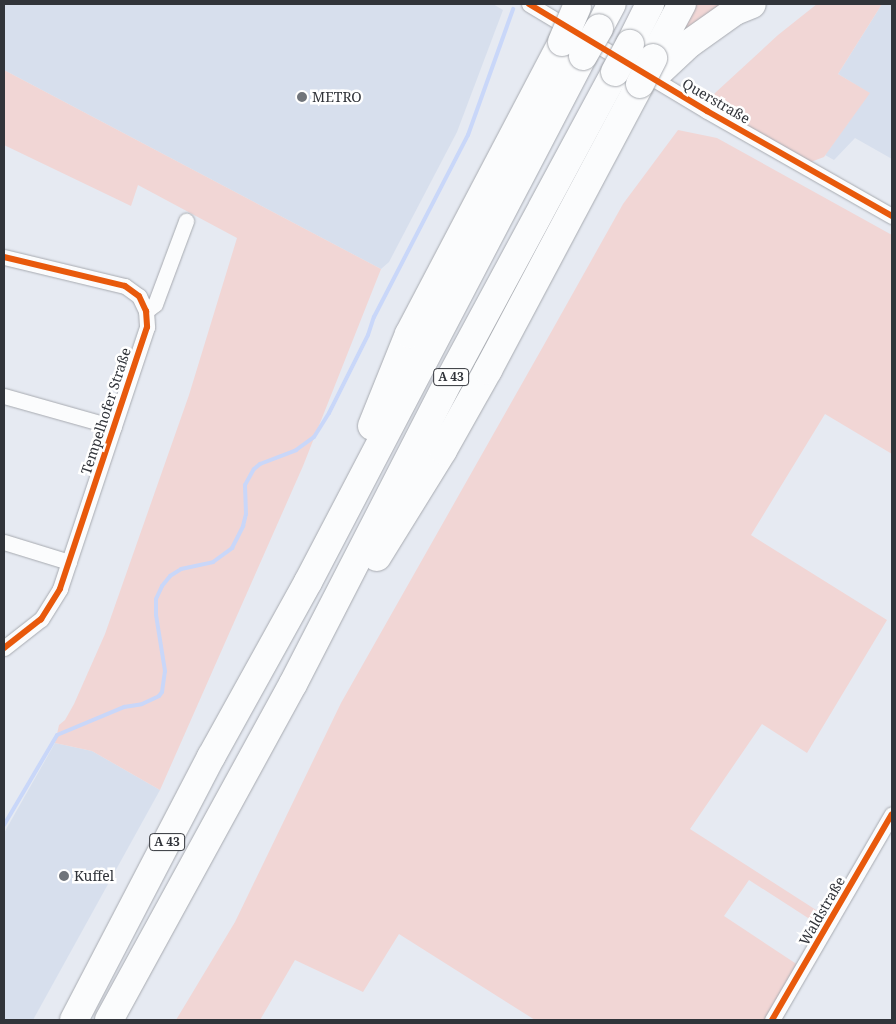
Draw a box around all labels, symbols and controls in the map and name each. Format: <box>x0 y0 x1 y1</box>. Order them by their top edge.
street label: Querstraße <box>679 75 753 127</box>
place label: METRO <box>312 89 362 105</box>
marker: METRO <box>296 91 308 103</box>
street label: Tempelhofer Straße <box>78 346 134 476</box>
road number: A 43 <box>432 368 470 387</box>
road number: A 43 <box>148 832 186 852</box>
place label: Kuffel <box>74 868 114 884</box>
marker: Kuffel <box>58 870 70 882</box>
street label: Waldstraße <box>796 874 848 948</box>

